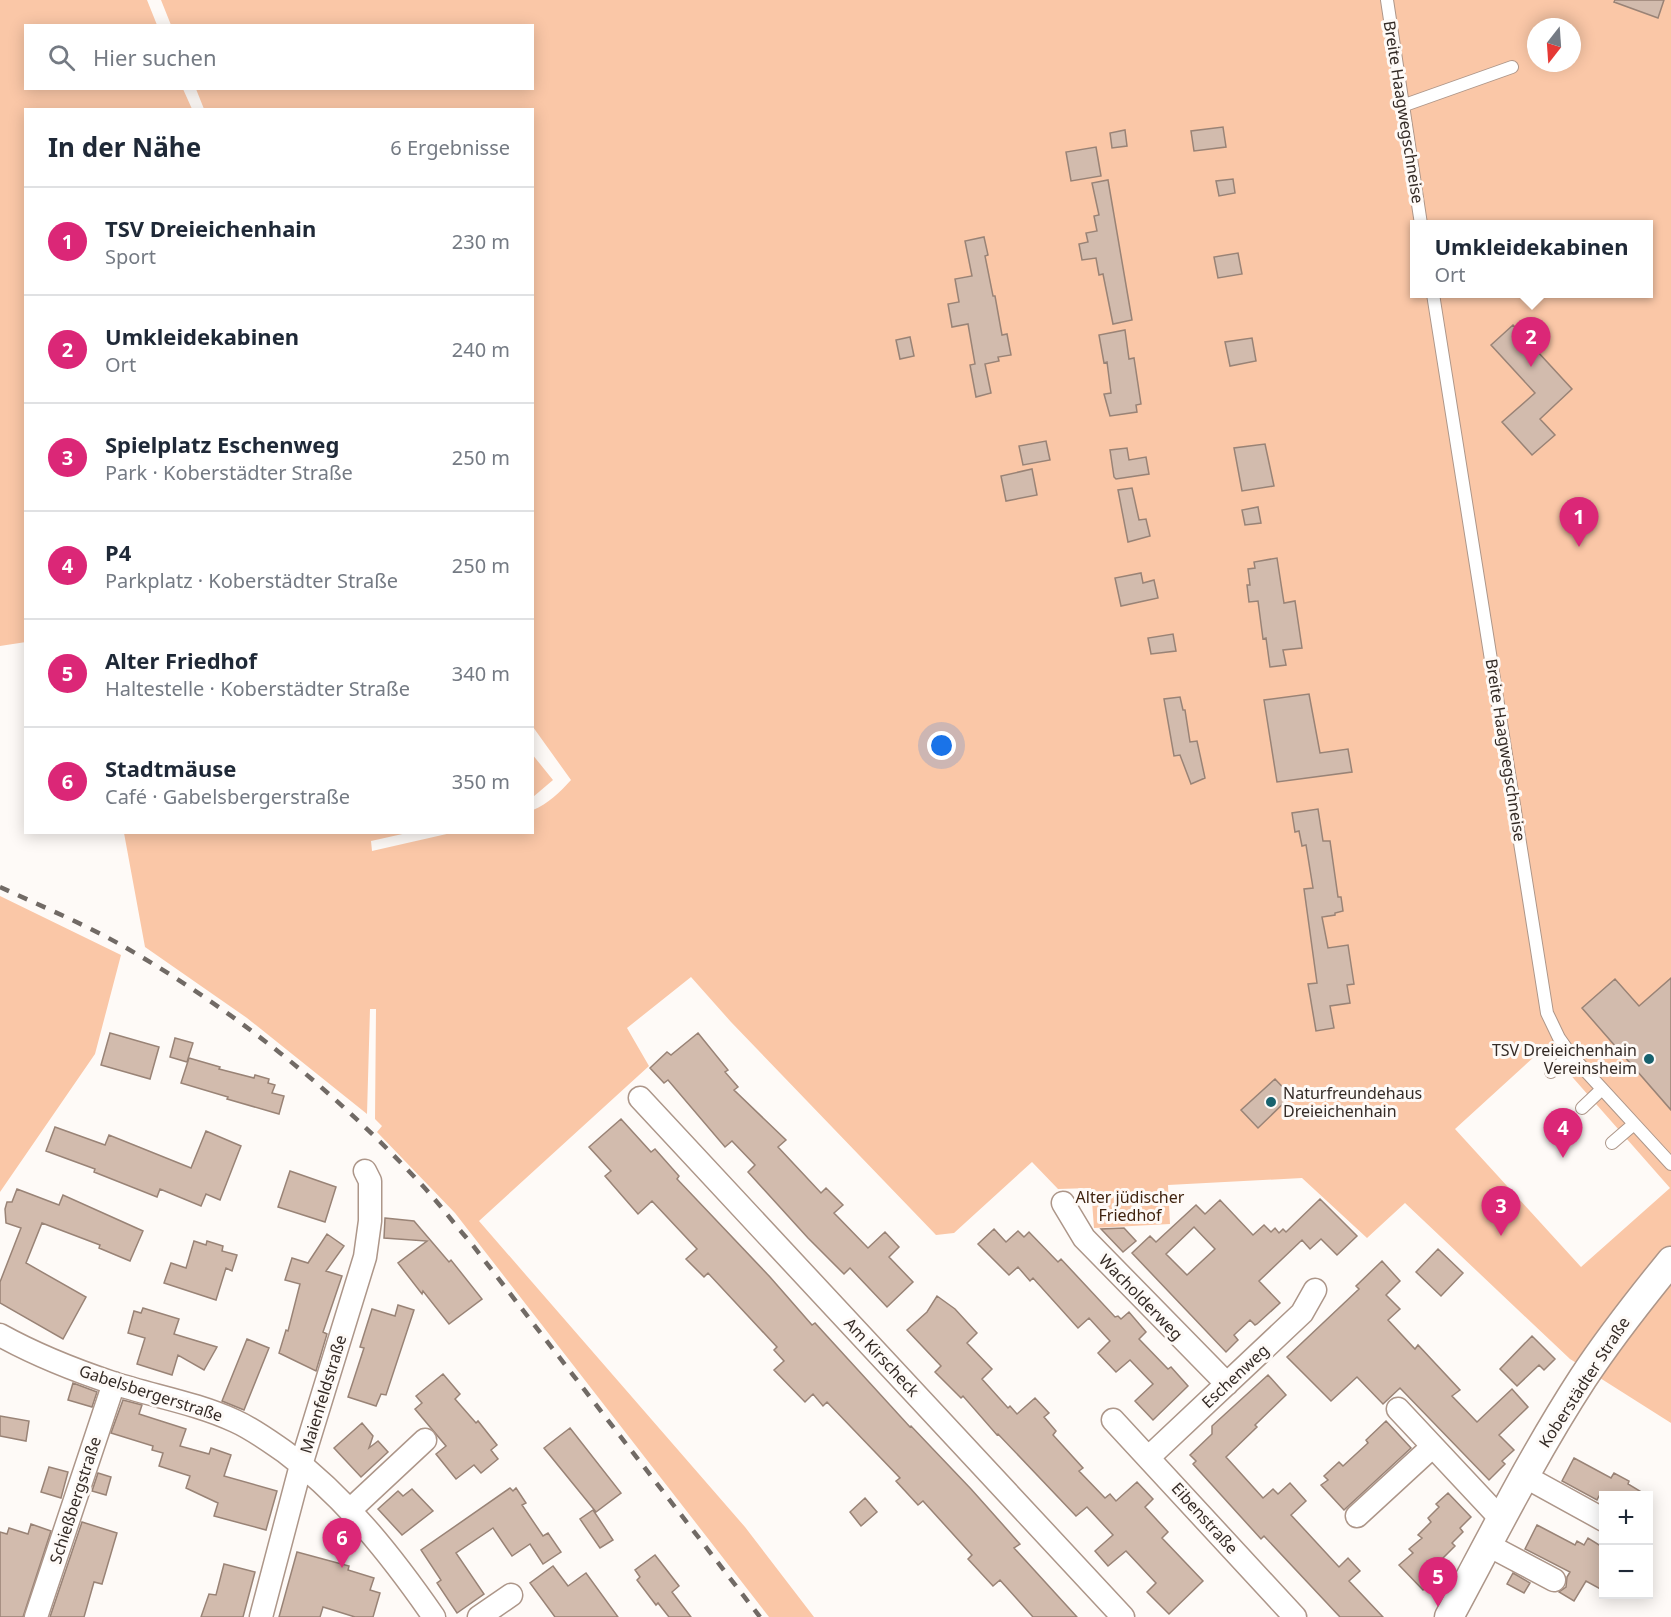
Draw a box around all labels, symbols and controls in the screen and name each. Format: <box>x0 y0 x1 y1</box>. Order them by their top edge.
north arrow <box>1527 18 1581 72</box>
street label: Breite Haagwegschneise <box>1379 19 1429 205</box>
search box <box>24 24 534 90</box>
icon: search <box>45 41 78 74</box>
text: Hier suchen <box>93 42 217 72</box>
text: In der Nähe <box>48 129 201 165</box>
text: 6 Ergebnisse <box>390 134 510 161</box>
text: TSV Dreieichenhain <box>105 213 316 243</box>
popup <box>1410 220 1653 298</box>
text: 1 <box>62 228 73 255</box>
text: 230 m <box>452 228 510 255</box>
text: Umkleidekabinen <box>1434 231 1629 261</box>
text: Sport <box>105 243 156 270</box>
text: Ort <box>1434 261 1466 288</box>
pin: 2 <box>1512 318 1550 367</box>
text: Umkleidekabinen <box>105 321 299 351</box>
text: 2 <box>62 336 73 363</box>
text: 240 m <box>452 336 510 363</box>
text: Ort <box>105 351 136 378</box>
text: Spielplatz Eschenweg <box>105 429 339 459</box>
text: 3 <box>62 444 73 471</box>
text: 250 m <box>452 444 510 471</box>
text: Park · Koberstädter Straße <box>105 459 353 486</box>
pin: 1 <box>1560 498 1598 547</box>
text: P4 <box>105 537 131 567</box>
text: 4 <box>62 552 73 579</box>
text: 250 m <box>452 552 510 579</box>
text: Parkplatz · Koberstädter Straße <box>105 567 398 594</box>
text: Alter Friedhof <box>105 645 257 675</box>
street label: Breite Haagwegschneise <box>1481 657 1531 843</box>
text: 5 <box>62 660 73 687</box>
text: 340 m <box>452 660 510 687</box>
text: Haltestelle · Koberstädter Straße <box>105 675 410 702</box>
your location <box>927 731 956 760</box>
text: Stadtmäuse <box>105 753 236 783</box>
text: 6 <box>62 768 73 795</box>
text: 350 m <box>452 768 510 795</box>
text: Café · Gabelsbergerstraße <box>105 783 350 810</box>
place label: TSV Dreieichenhain Vereinsheim <box>1492 1039 1637 1079</box>
marker: TSV Dreieichenhain Vereinsheim <box>1642 1052 1656 1066</box>
place label: Naturfreundehaus Dreieichenhain <box>1283 1082 1422 1122</box>
marker: Naturfreundehaus Dreieichenhain <box>1264 1095 1278 1109</box>
pin: 4 <box>1544 1108 1582 1158</box>
park label: Alter jüdischer Friedhof <box>1076 1186 1185 1226</box>
pin: 3 <box>1482 1186 1520 1236</box>
street label: Wacholderweg <box>1094 1249 1188 1345</box>
street label: Koberstädter Straße <box>1533 1312 1635 1452</box>
street label: Am Kirscheck <box>840 1313 925 1402</box>
street label: Maienfeldstraße <box>295 1332 351 1456</box>
street label: Eschenweg <box>1197 1339 1273 1413</box>
street label: Gabelsbergerstraße <box>76 1359 226 1427</box>
street label: Schießbergstraße <box>44 1434 106 1566</box>
street label: Eibenstraße <box>1167 1477 1243 1559</box>
map controls <box>1599 1491 1653 1599</box>
button: + <box>1599 1491 1653 1545</box>
pin: 6 <box>322 1518 362 1568</box>
button: − <box>1599 1545 1653 1599</box>
pin: 5 <box>1418 1558 1458 1607</box>

